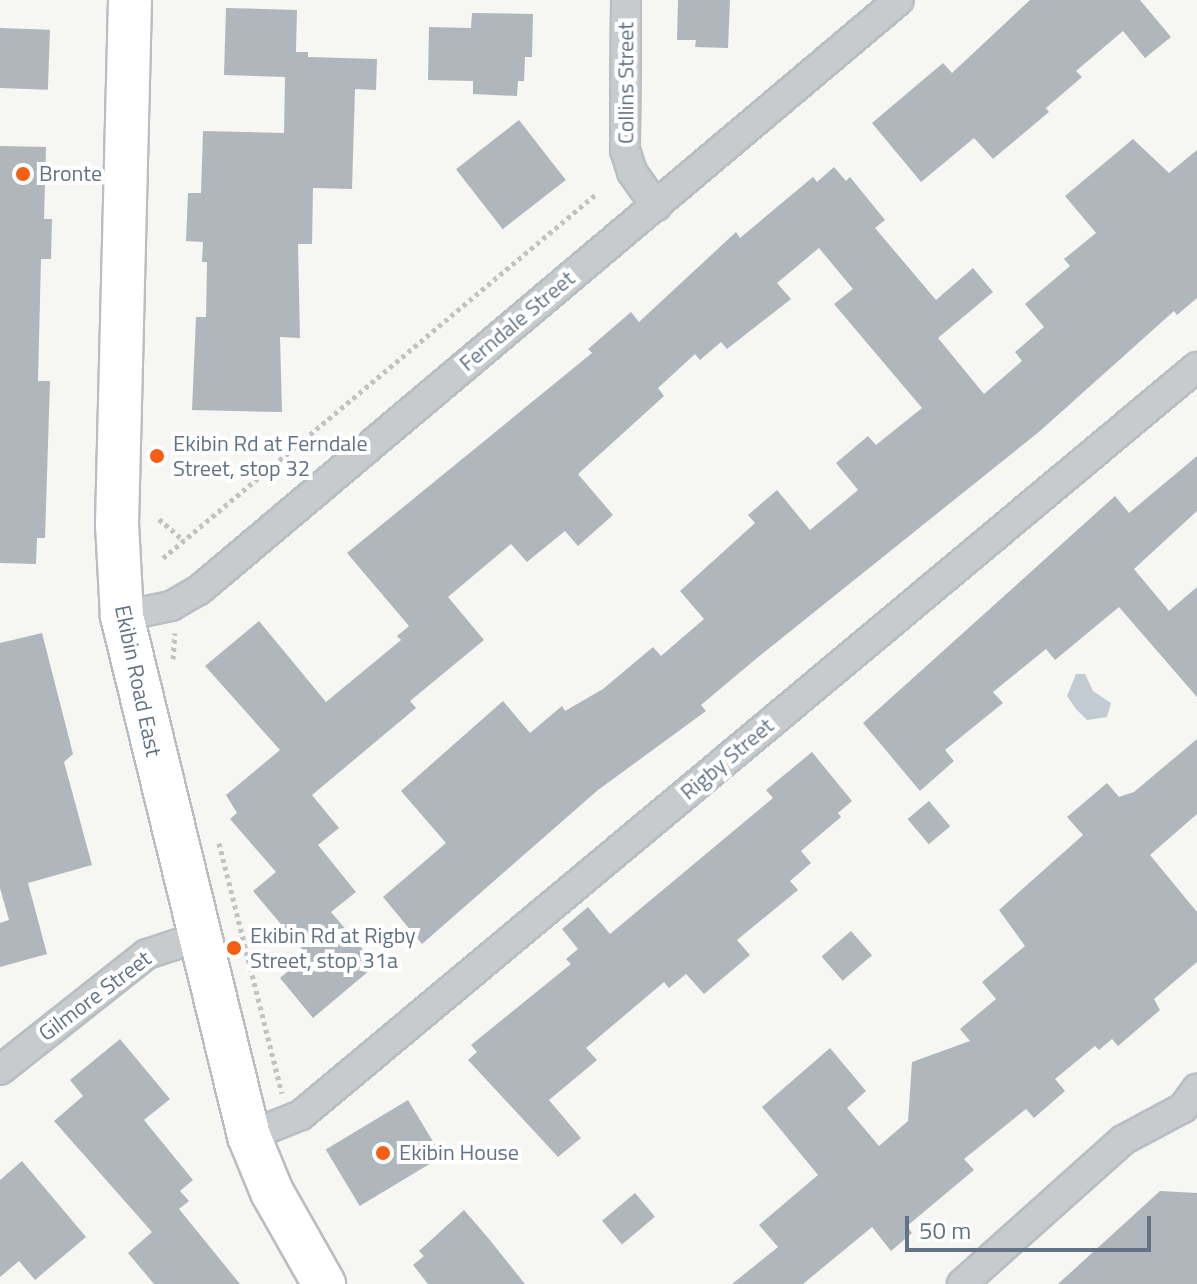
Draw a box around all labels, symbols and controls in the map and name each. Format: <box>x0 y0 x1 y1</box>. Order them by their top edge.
street label: Collins Street <box>613 22 639 144</box>
place label: Bronte <box>39 161 102 187</box>
marker: Bronte <box>14 165 32 183</box>
street label: Ferndale Street <box>454 265 580 377</box>
place label: Ekibin Rd at Ferndale Street, stop 32 <box>173 430 368 482</box>
marker: Ekibin Rd at Ferndale Street, stop 32 <box>148 447 166 465</box>
street label: Ekibin Road East <box>109 603 167 759</box>
street label: Rigby Street <box>675 712 779 806</box>
place label: Ekibin Rd at Rigby Street, stop 31a <box>250 922 416 974</box>
marker: Ekibin Rd at Rigby Street, stop 31a <box>225 939 243 957</box>
street label: Gilmore Street <box>34 945 156 1047</box>
place label: Ekibin House <box>399 1140 519 1166</box>
marker: Ekibin House <box>374 1144 392 1162</box>
scale bar <box>909 1200 1155 1250</box>
text: 50 m <box>919 1212 971 1248</box>

